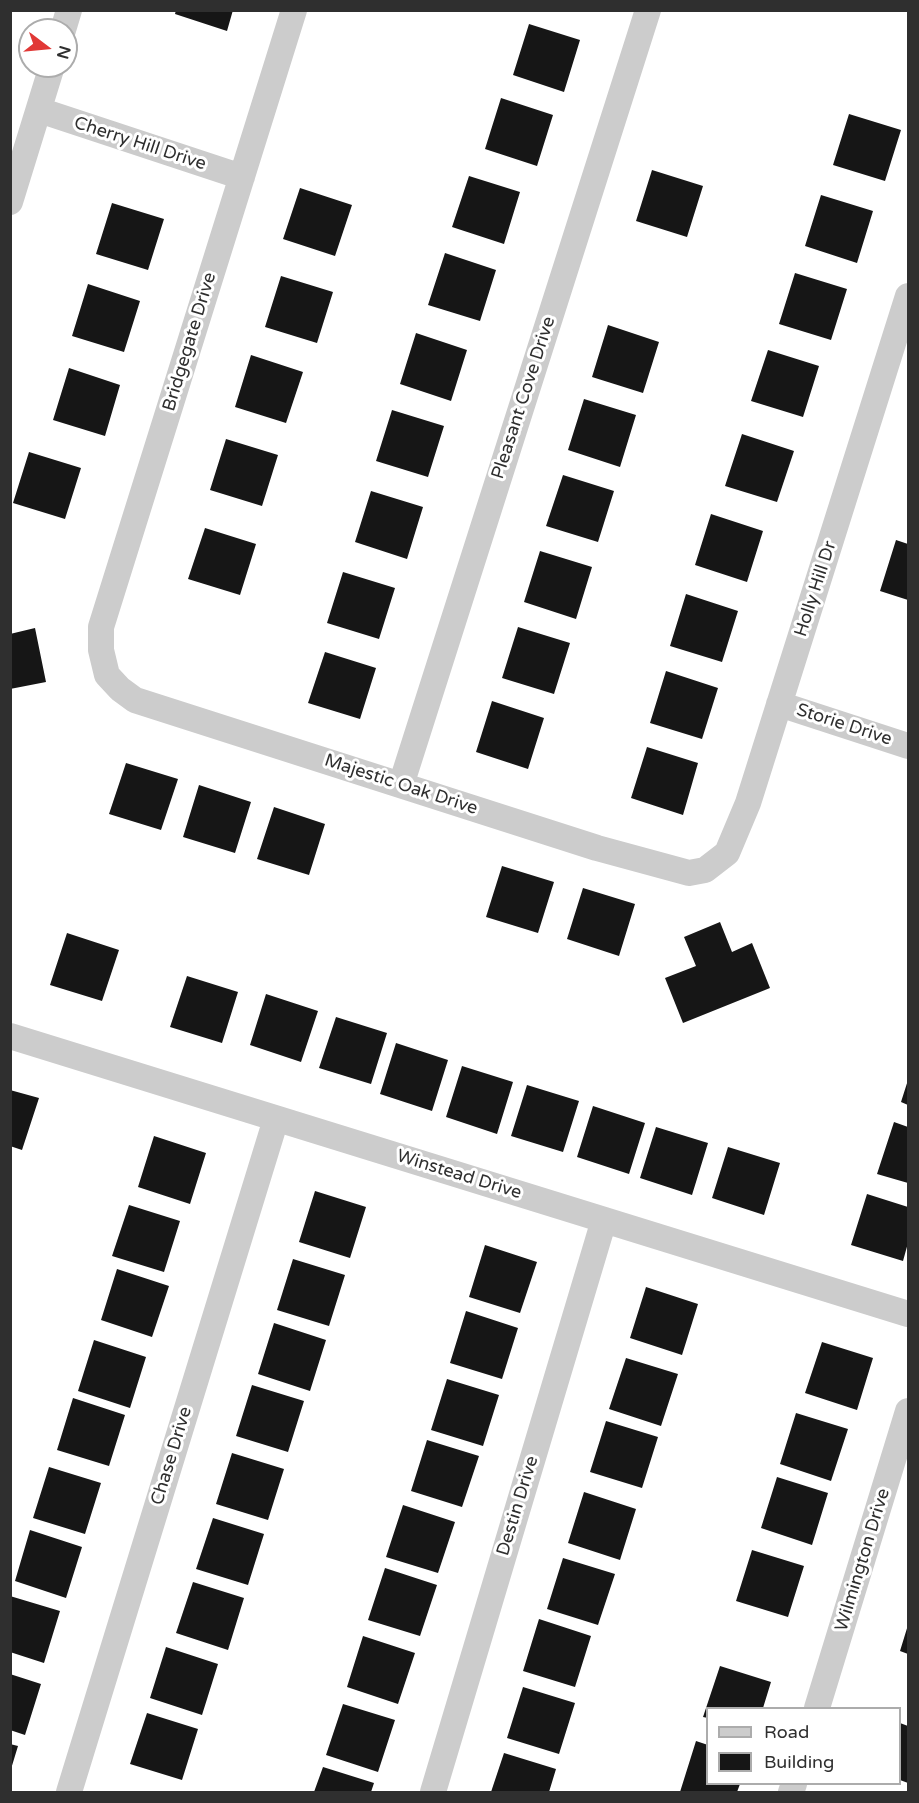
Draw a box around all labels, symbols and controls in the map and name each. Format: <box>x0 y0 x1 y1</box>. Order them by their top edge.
north arrow <box>18 18 78 78</box>
text: N <box>52 43 75 61</box>
street label: Cherry Hill Drive <box>71 112 209 176</box>
street label: Bridgegate Drive <box>159 270 221 414</box>
street label: Pleasant Cove Drive <box>488 314 560 482</box>
street label: Holly Hill Dr <box>790 538 842 640</box>
street label: Storie Drive <box>794 699 894 751</box>
street label: Majestic Oak Drive <box>322 750 480 820</box>
street label: Winstead Drive <box>394 1146 524 1204</box>
street label: Chase Drive <box>147 1404 197 1508</box>
street label: Destin Drive <box>493 1453 543 1559</box>
street label: Wilmington Drive <box>831 1486 895 1634</box>
legend <box>706 1707 901 1785</box>
text: Road <box>764 1721 809 1743</box>
text: Building <box>764 1751 834 1773</box>

